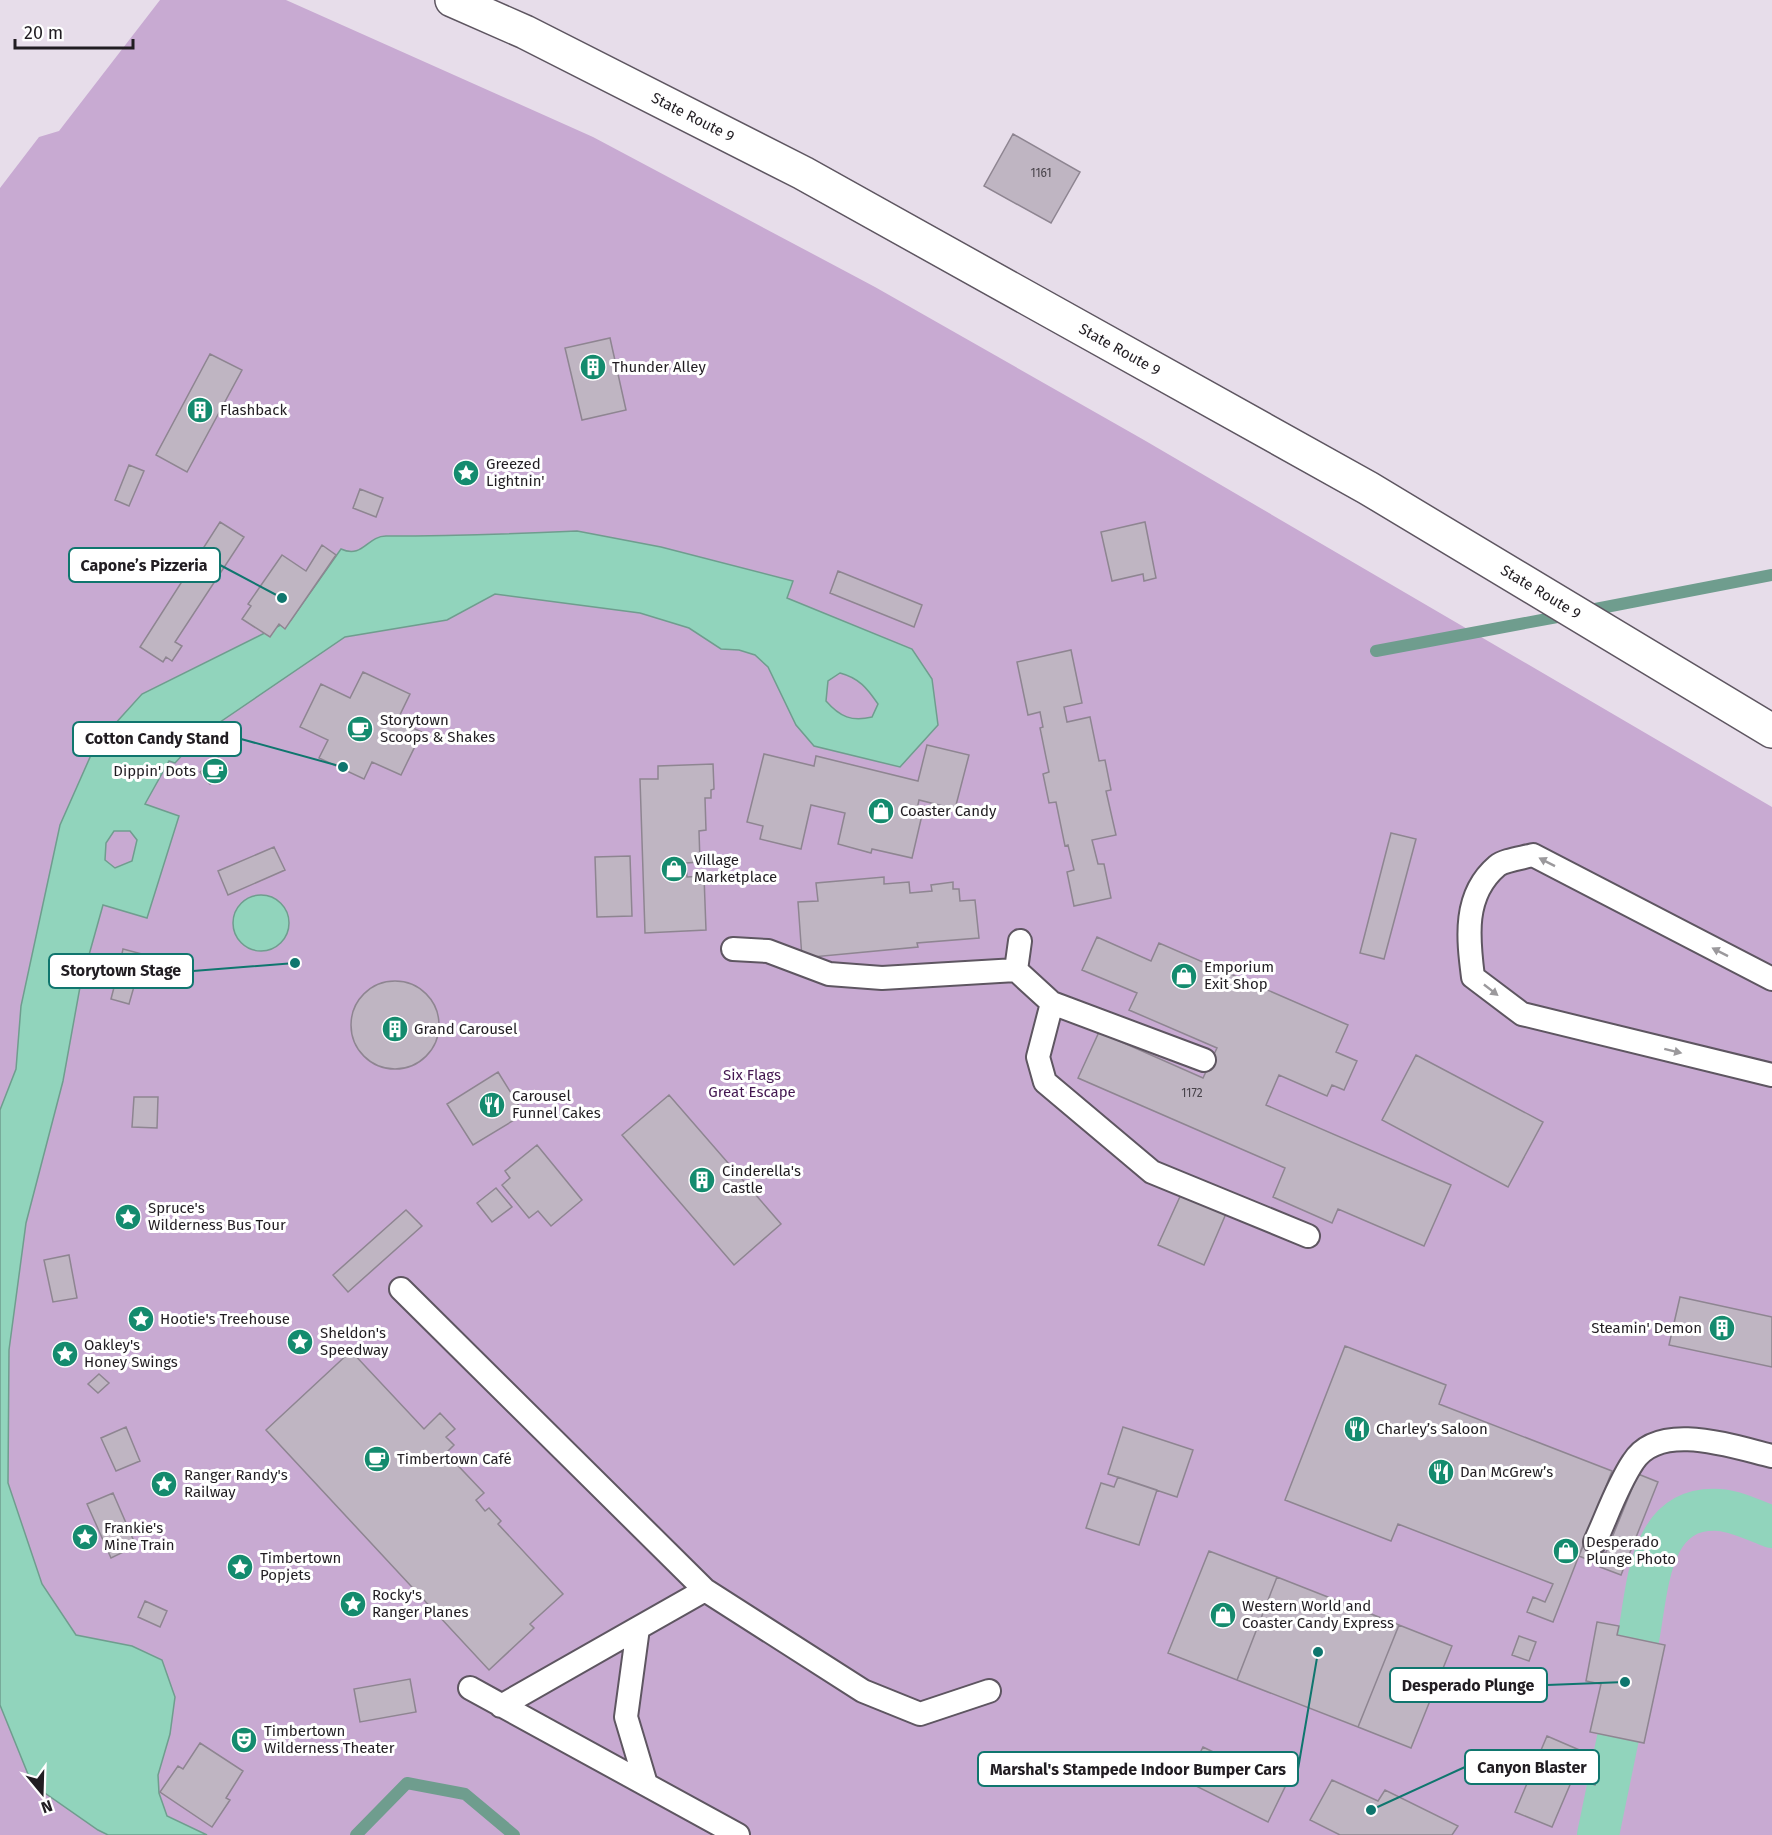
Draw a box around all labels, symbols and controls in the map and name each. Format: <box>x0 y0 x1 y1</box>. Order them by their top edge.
scale bar <box>15 12 134 50</box>
text: 20 m <box>24 22 63 44</box>
street label: State Route 9 <box>648 89 738 146</box>
house number: 1161 <box>1030 166 1052 180</box>
street label: State Route 9 <box>1076 320 1164 380</box>
building icon: Thunder Alley <box>578 352 608 382</box>
place label: Thunder Alley <box>612 358 706 376</box>
building icon: Flashback <box>185 395 215 425</box>
place label: Flashback <box>220 401 287 419</box>
place label: Greezed Lightnin' <box>486 455 545 490</box>
place icon: Greezed Lightnin' <box>451 458 481 488</box>
callout: Capone’s Pizzeria <box>69 548 220 582</box>
text: Capone’s Pizzeria <box>80 556 208 575</box>
street label: State Route 9 <box>1497 561 1584 623</box>
place label: Storytown Scoops & Shakes <box>380 711 495 746</box>
cafe icon: Storytown Scoops & Shakes <box>345 714 375 744</box>
callout: Cotton Candy Stand <box>73 722 241 756</box>
text: Cotton Candy Stand <box>85 729 229 748</box>
cafe icon: Dippin' Dots <box>200 756 230 786</box>
place label: Dippin' Dots <box>113 762 196 780</box>
shop icon: Coaster Candy <box>866 796 896 826</box>
place label: Coaster Candy <box>900 802 997 820</box>
place label: Village Marketplace <box>694 851 777 886</box>
shop icon: Village Marketplace <box>659 854 689 884</box>
one-way arrow <box>1538 858 1555 867</box>
one-way arrow <box>1711 947 1728 957</box>
callout: Storytown Stage <box>49 954 193 988</box>
place label: Emporium Exit Shop <box>1204 958 1274 993</box>
text: Storytown Stage <box>61 961 181 980</box>
shop icon: Emporium Exit Shop <box>1169 961 1199 991</box>
one-way arrow <box>1483 984 1498 996</box>
building icon: Grand Carousel <box>380 1014 410 1044</box>
place label: Grand Carousel <box>414 1020 518 1038</box>
one-way arrow <box>1664 1047 1682 1057</box>
park label: Six Flags Great Escape <box>708 1066 796 1101</box>
house number: 1172 <box>1181 1086 1203 1100</box>
place label: Carousel Funnel Cakes <box>512 1087 601 1122</box>
restaurant icon: Carousel Funnel Cakes <box>477 1090 507 1120</box>
place label: Cinderella's Castle <box>722 1162 801 1197</box>
building icon: Cinderella's Castle <box>687 1165 717 1195</box>
place label: Spruce's Wilderness Bus Tour <box>148 1199 286 1234</box>
place icon: Spruce's Wilderness Bus Tour <box>113 1202 143 1232</box>
place icon: Hootie's Treehouse <box>126 1304 156 1334</box>
place label: Hootie's Treehouse <box>160 1310 290 1328</box>
building icon: Steamin' Demon <box>1707 1313 1737 1343</box>
place label: Steamin' Demon <box>1591 1319 1702 1337</box>
place label: Sheldon's Speedway <box>320 1324 389 1359</box>
place icon: Sheldon's Speedway <box>285 1327 315 1357</box>
place label: Oakley's Honey Swings <box>84 1336 178 1371</box>
place icon: Oakley's Honey Swings <box>50 1339 80 1369</box>
restaurant icon: Charley’s Saloon <box>1342 1414 1372 1444</box>
place label: Charley’s Saloon <box>1376 1420 1488 1438</box>
cafe icon: Timbertown Café <box>362 1444 392 1474</box>
place label: Timbertown Café <box>397 1450 512 1468</box>
restaurant icon: Dan McGrew’s <box>1426 1457 1456 1487</box>
place label: Dan McGrew’s <box>1460 1463 1553 1481</box>
place label: Ranger Randy's Railway <box>184 1466 288 1501</box>
place icon: Ranger Randy's Railway <box>149 1469 179 1499</box>
place label: Frankie's Mine Train <box>104 1519 175 1554</box>
place icon: Frankie's Mine Train <box>70 1522 100 1552</box>
place label: Desperado Plunge Photo <box>1586 1533 1676 1568</box>
shop icon: Desperado Plunge Photo <box>1551 1536 1581 1566</box>
place label: Timbertown Popjets <box>260 1549 341 1584</box>
place icon: Timbertown Popjets <box>225 1552 255 1582</box>
place label: Rocky's Ranger Planes <box>372 1586 468 1621</box>
place icon: Rocky's Ranger Planes <box>338 1589 368 1619</box>
place label: Western World and Coaster Candy Express <box>1242 1597 1394 1632</box>
shop icon: Western World and Coaster Candy Express <box>1208 1600 1238 1630</box>
callout: Desperado Plunge <box>1390 1668 1547 1702</box>
text: Desperado Plunge <box>1402 1676 1534 1695</box>
place label: Timbertown Wilderness Theater <box>264 1722 395 1757</box>
theatre icon: Timbertown Wilderness Theater <box>229 1725 259 1755</box>
callout: Canyon Blaster <box>1465 1750 1599 1784</box>
callout: Marshal's Stampede Indoor Bumper Cars <box>978 1752 1298 1786</box>
text: Canyon Blaster <box>1477 1758 1587 1777</box>
text: Marshal's Stampede Indoor Bumper Cars <box>990 1760 1286 1779</box>
north arrow <box>12 1763 72 1823</box>
text: N <box>39 1796 55 1817</box>

